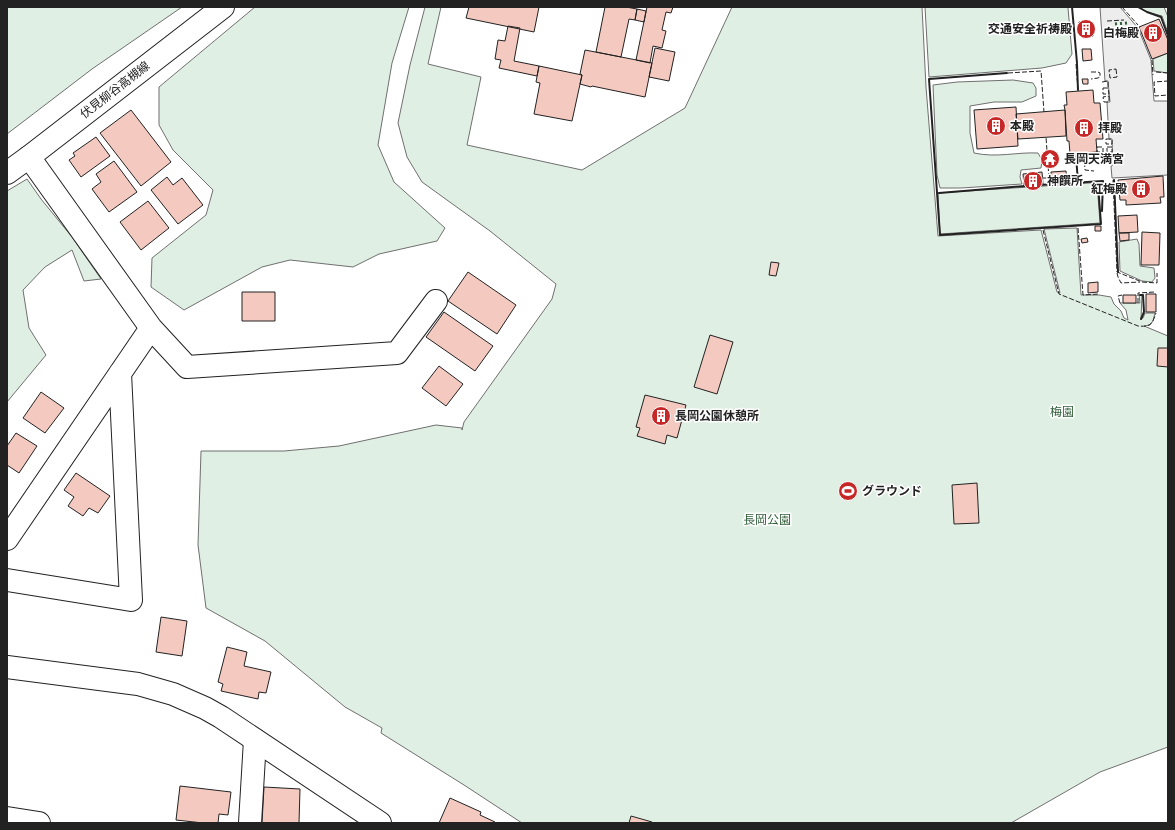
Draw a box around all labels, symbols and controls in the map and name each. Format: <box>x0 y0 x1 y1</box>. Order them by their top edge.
building icon: 交通安全祈祷殿 <box>1075 18 1097 40</box>
place label: 交通安全祈祷殿 <box>988 22 1072 36</box>
building icon: 白梅殿 <box>1142 22 1164 44</box>
place label: 白梅殿 <box>1103 26 1139 40</box>
street label: 伏見柳谷高槻線 <box>78 59 152 121</box>
building icon: 本殿 <box>985 115 1007 137</box>
building icon: 拝殿 <box>1073 117 1095 139</box>
place label: 本殿 <box>1010 119 1034 133</box>
place label: 拝殿 <box>1098 121 1122 135</box>
temple icon: 長岡天満宮 <box>1039 148 1061 170</box>
place label: 長岡天満宮 <box>1064 152 1124 166</box>
building icon: 神饌所 <box>1022 170 1044 192</box>
place label: 神饌所 <box>1047 174 1083 188</box>
building icon: 紅梅殿 <box>1130 178 1152 200</box>
place label: 紅梅殿 <box>1091 182 1127 196</box>
building icon: 長岡公園休憩所 <box>650 405 672 427</box>
park label: 梅園 <box>1050 405 1074 419</box>
place label: 長岡公園休憩所 <box>675 409 759 423</box>
sports icon: グラウンド <box>837 480 859 502</box>
place label: グラウンド <box>862 484 922 498</box>
park label: 長岡公園 <box>743 513 791 527</box>

